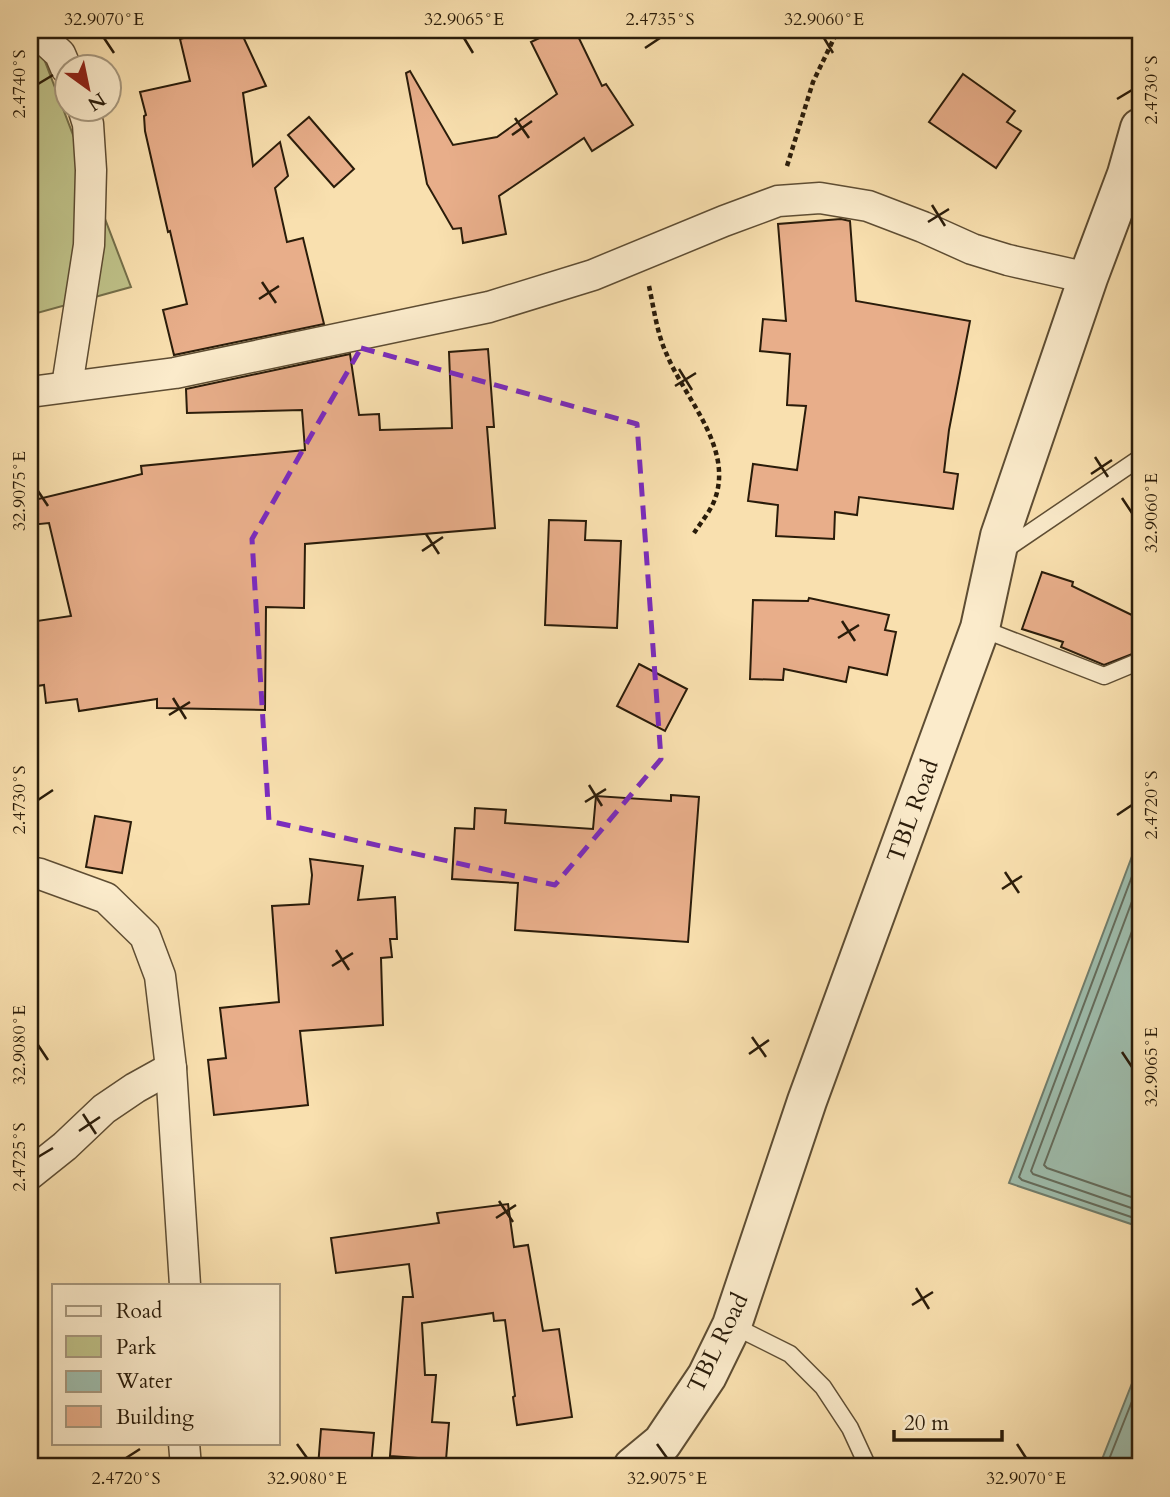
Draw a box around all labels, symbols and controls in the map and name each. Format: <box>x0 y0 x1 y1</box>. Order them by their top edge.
text: 32.9070°E <box>64 7 144 32</box>
text: 32.9065°E <box>424 7 504 32</box>
text: 2.4735°S <box>626 7 694 32</box>
text: 32.9060°E <box>784 7 864 32</box>
text: 2.4740°S <box>7 50 32 118</box>
north arrow <box>52 52 122 122</box>
text: 2.4730°S <box>1139 56 1164 124</box>
text: N <box>82 86 111 117</box>
text: 32.9075°E <box>7 451 32 531</box>
text: 32.9060°E <box>1139 473 1164 553</box>
street label: TBL Road <box>879 755 947 867</box>
text: 2.4730°S <box>7 766 32 834</box>
text: 2.4720°S <box>1139 771 1164 839</box>
text: 32.9080°E <box>7 1005 32 1085</box>
text: 32.9065°E <box>1139 1027 1164 1107</box>
text: 2.4725°S <box>7 1123 32 1191</box>
legend <box>52 1284 280 1444</box>
street label: TBL Road <box>680 1287 757 1399</box>
text: Road <box>116 1297 162 1326</box>
text: Park <box>116 1333 157 1362</box>
text: Water <box>115 1367 172 1396</box>
scale bar <box>894 1399 1002 1443</box>
text: Building <box>116 1403 194 1432</box>
text: 20 m <box>904 1409 949 1438</box>
text: 2.4720°S <box>92 1466 160 1491</box>
text: 32.9080°E <box>267 1466 347 1491</box>
text: 32.9075°E <box>627 1466 707 1491</box>
text: 32.9070°E <box>986 1466 1066 1491</box>

